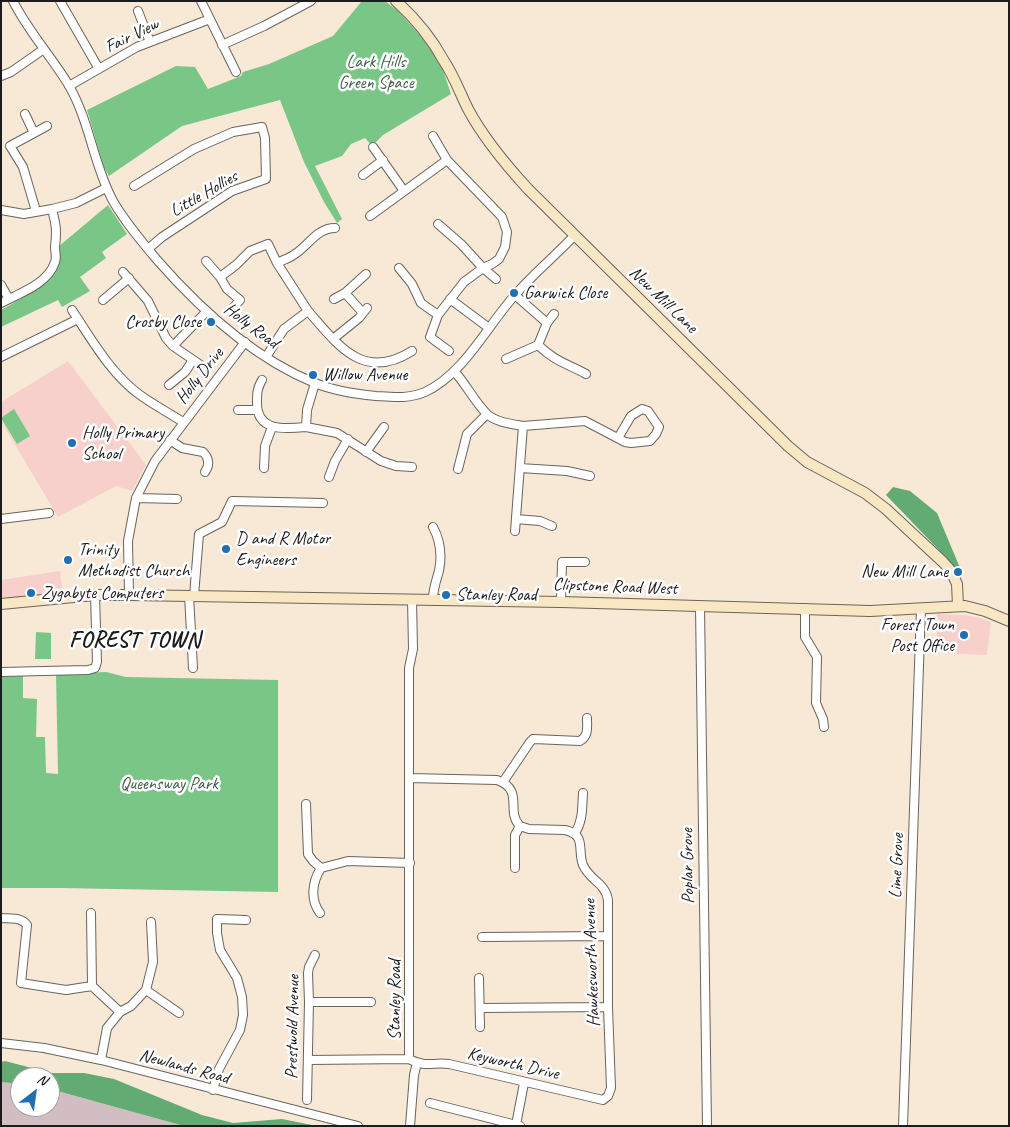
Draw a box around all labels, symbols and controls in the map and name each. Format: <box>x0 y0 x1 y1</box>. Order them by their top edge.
street label: Fair View <box>102 14 162 58</box>
park label: Lark Hills Green Space <box>339 51 413 94</box>
street label: Little Hollies <box>166 166 242 222</box>
street label: New Mill Lane <box>624 262 702 338</box>
place label: Garwick Close <box>524 282 607 304</box>
marker: Garwick Close <box>508 287 520 299</box>
street label: Holly Road <box>219 298 283 354</box>
place label: Crosby Close <box>125 311 201 333</box>
marker: Crosby Close <box>205 316 217 328</box>
street label: Holly Drive <box>171 344 229 408</box>
place label: Willow Avenue <box>323 364 407 386</box>
marker: Willow Avenue <box>307 369 319 381</box>
place label: Holly Primary School <box>82 422 164 464</box>
marker: Holly Primary School <box>66 437 78 449</box>
place label: D and R Motor Engineers <box>236 528 330 570</box>
place label: Trinity Methodist Church <box>78 539 189 582</box>
marker: D and R Motor Engineers <box>220 543 232 555</box>
marker: Trinity Methodist Church <box>62 554 74 566</box>
place label: New Mill Lane <box>861 561 948 583</box>
marker: New Mill Lane <box>952 566 964 578</box>
street label: Clipstone Road West <box>553 574 677 600</box>
place label: Zygabyte Computers <box>41 582 163 604</box>
place label: Stanley Road <box>456 584 537 606</box>
marker: Zygabyte Computers <box>25 587 37 599</box>
marker: Stanley Road <box>440 589 452 601</box>
place label: Forest Town Post Office <box>881 614 954 656</box>
district label: FOREST TOWN <box>68 628 202 654</box>
marker: Forest Town Post Office <box>958 629 970 641</box>
park label: Queensway Park <box>120 773 218 795</box>
street label: Poplar Grove <box>677 828 699 904</box>
street label: Lime Grove <box>885 833 909 899</box>
street label: Hawkesworth Avenue <box>579 899 605 1027</box>
street label: Stanley Road <box>384 960 406 1040</box>
street label: Prestwold Avenue <box>281 975 305 1079</box>
street label: Keyworth Drive <box>465 1043 561 1085</box>
street label: Newlands Road <box>137 1045 231 1089</box>
north arrow <box>10 1067 60 1117</box>
text: N <box>34 1070 50 1089</box>

